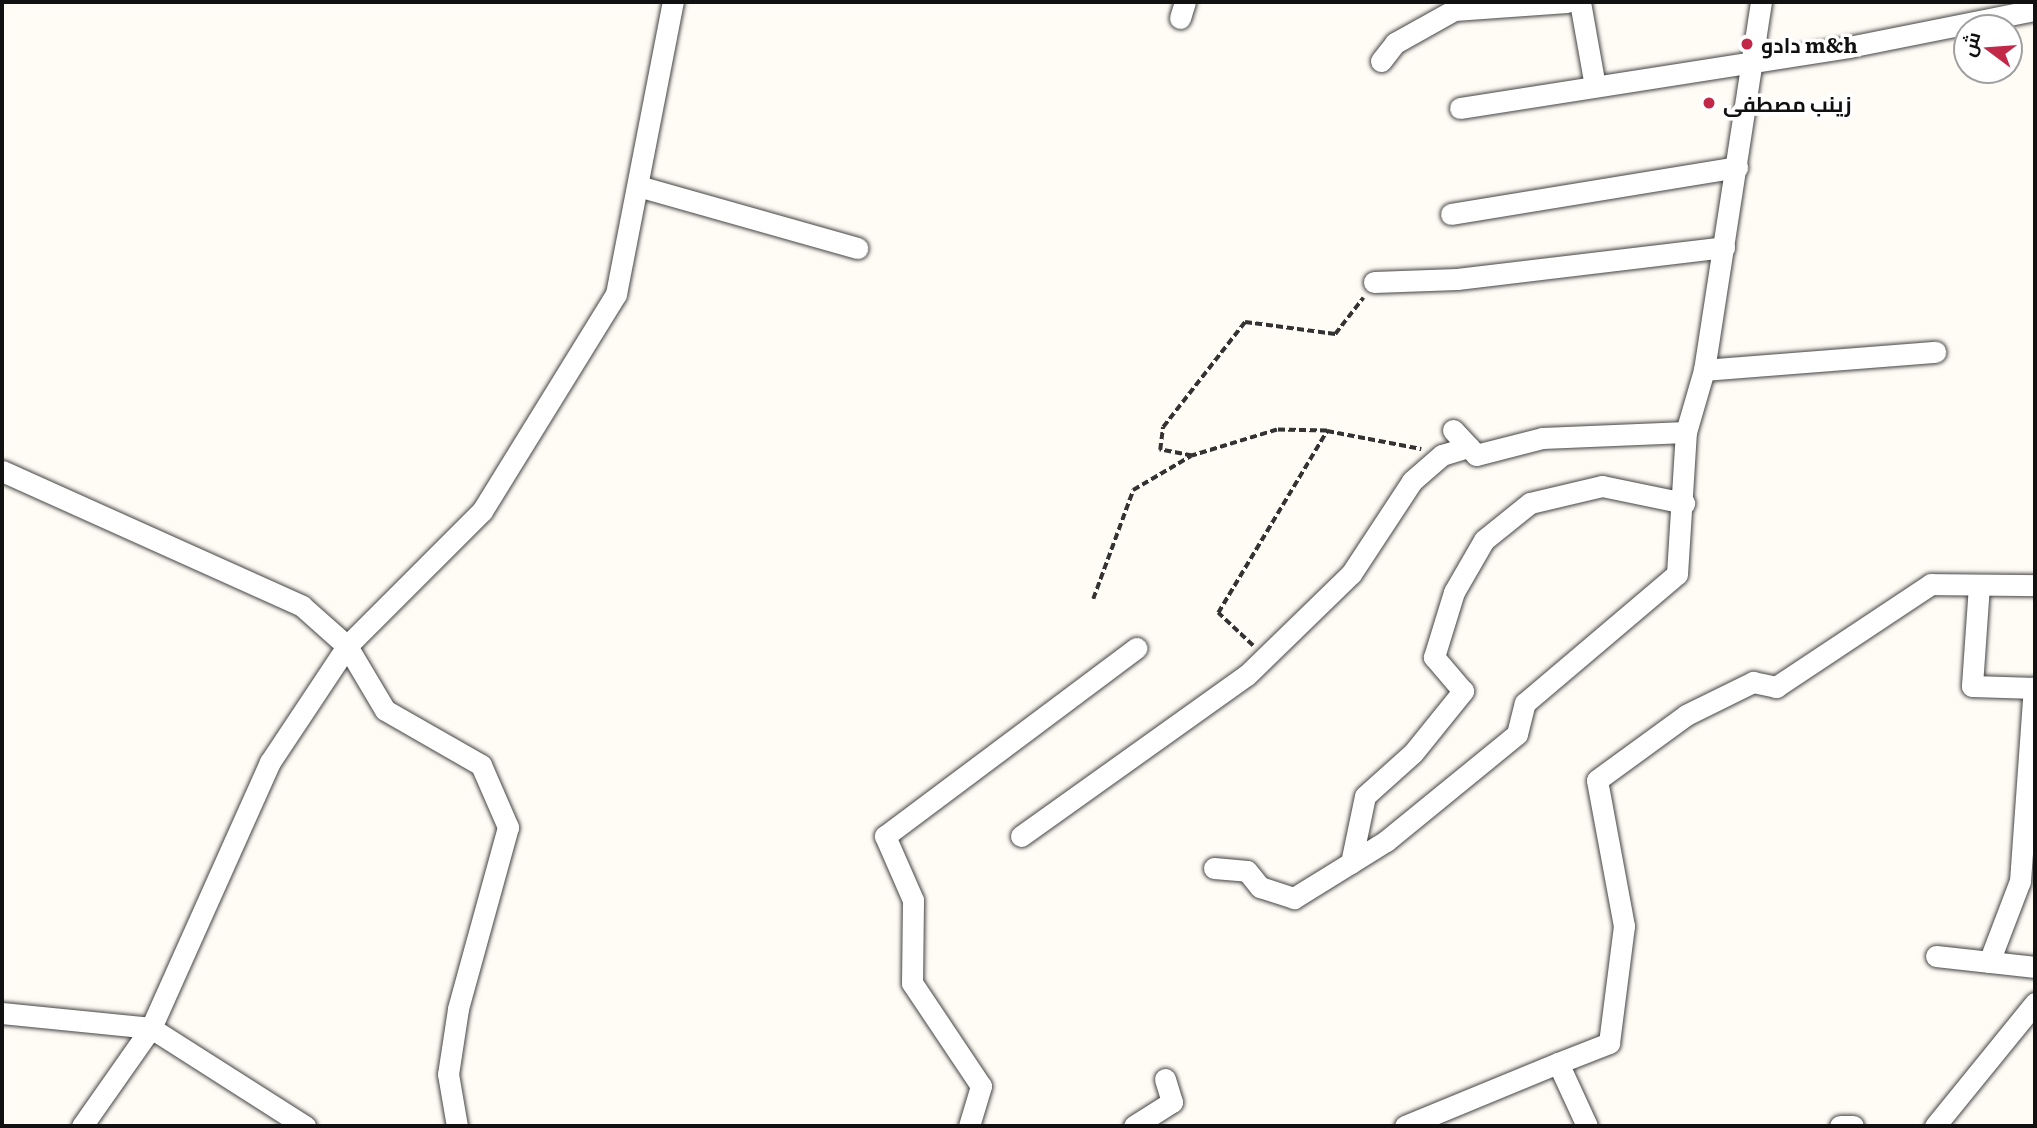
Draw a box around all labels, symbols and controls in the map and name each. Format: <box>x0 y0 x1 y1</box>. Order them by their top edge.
north arrow <box>1953 14 2023 84</box>
text: ش <box>1953 28 1987 59</box>
place label: دادو m&h <box>1761 31 1858 57</box>
marker: دادو m&h <box>1739 36 1755 52</box>
place label: زينب مصطفى <box>1723 90 1852 116</box>
marker: زينب مصطفى <box>1701 95 1717 111</box>

